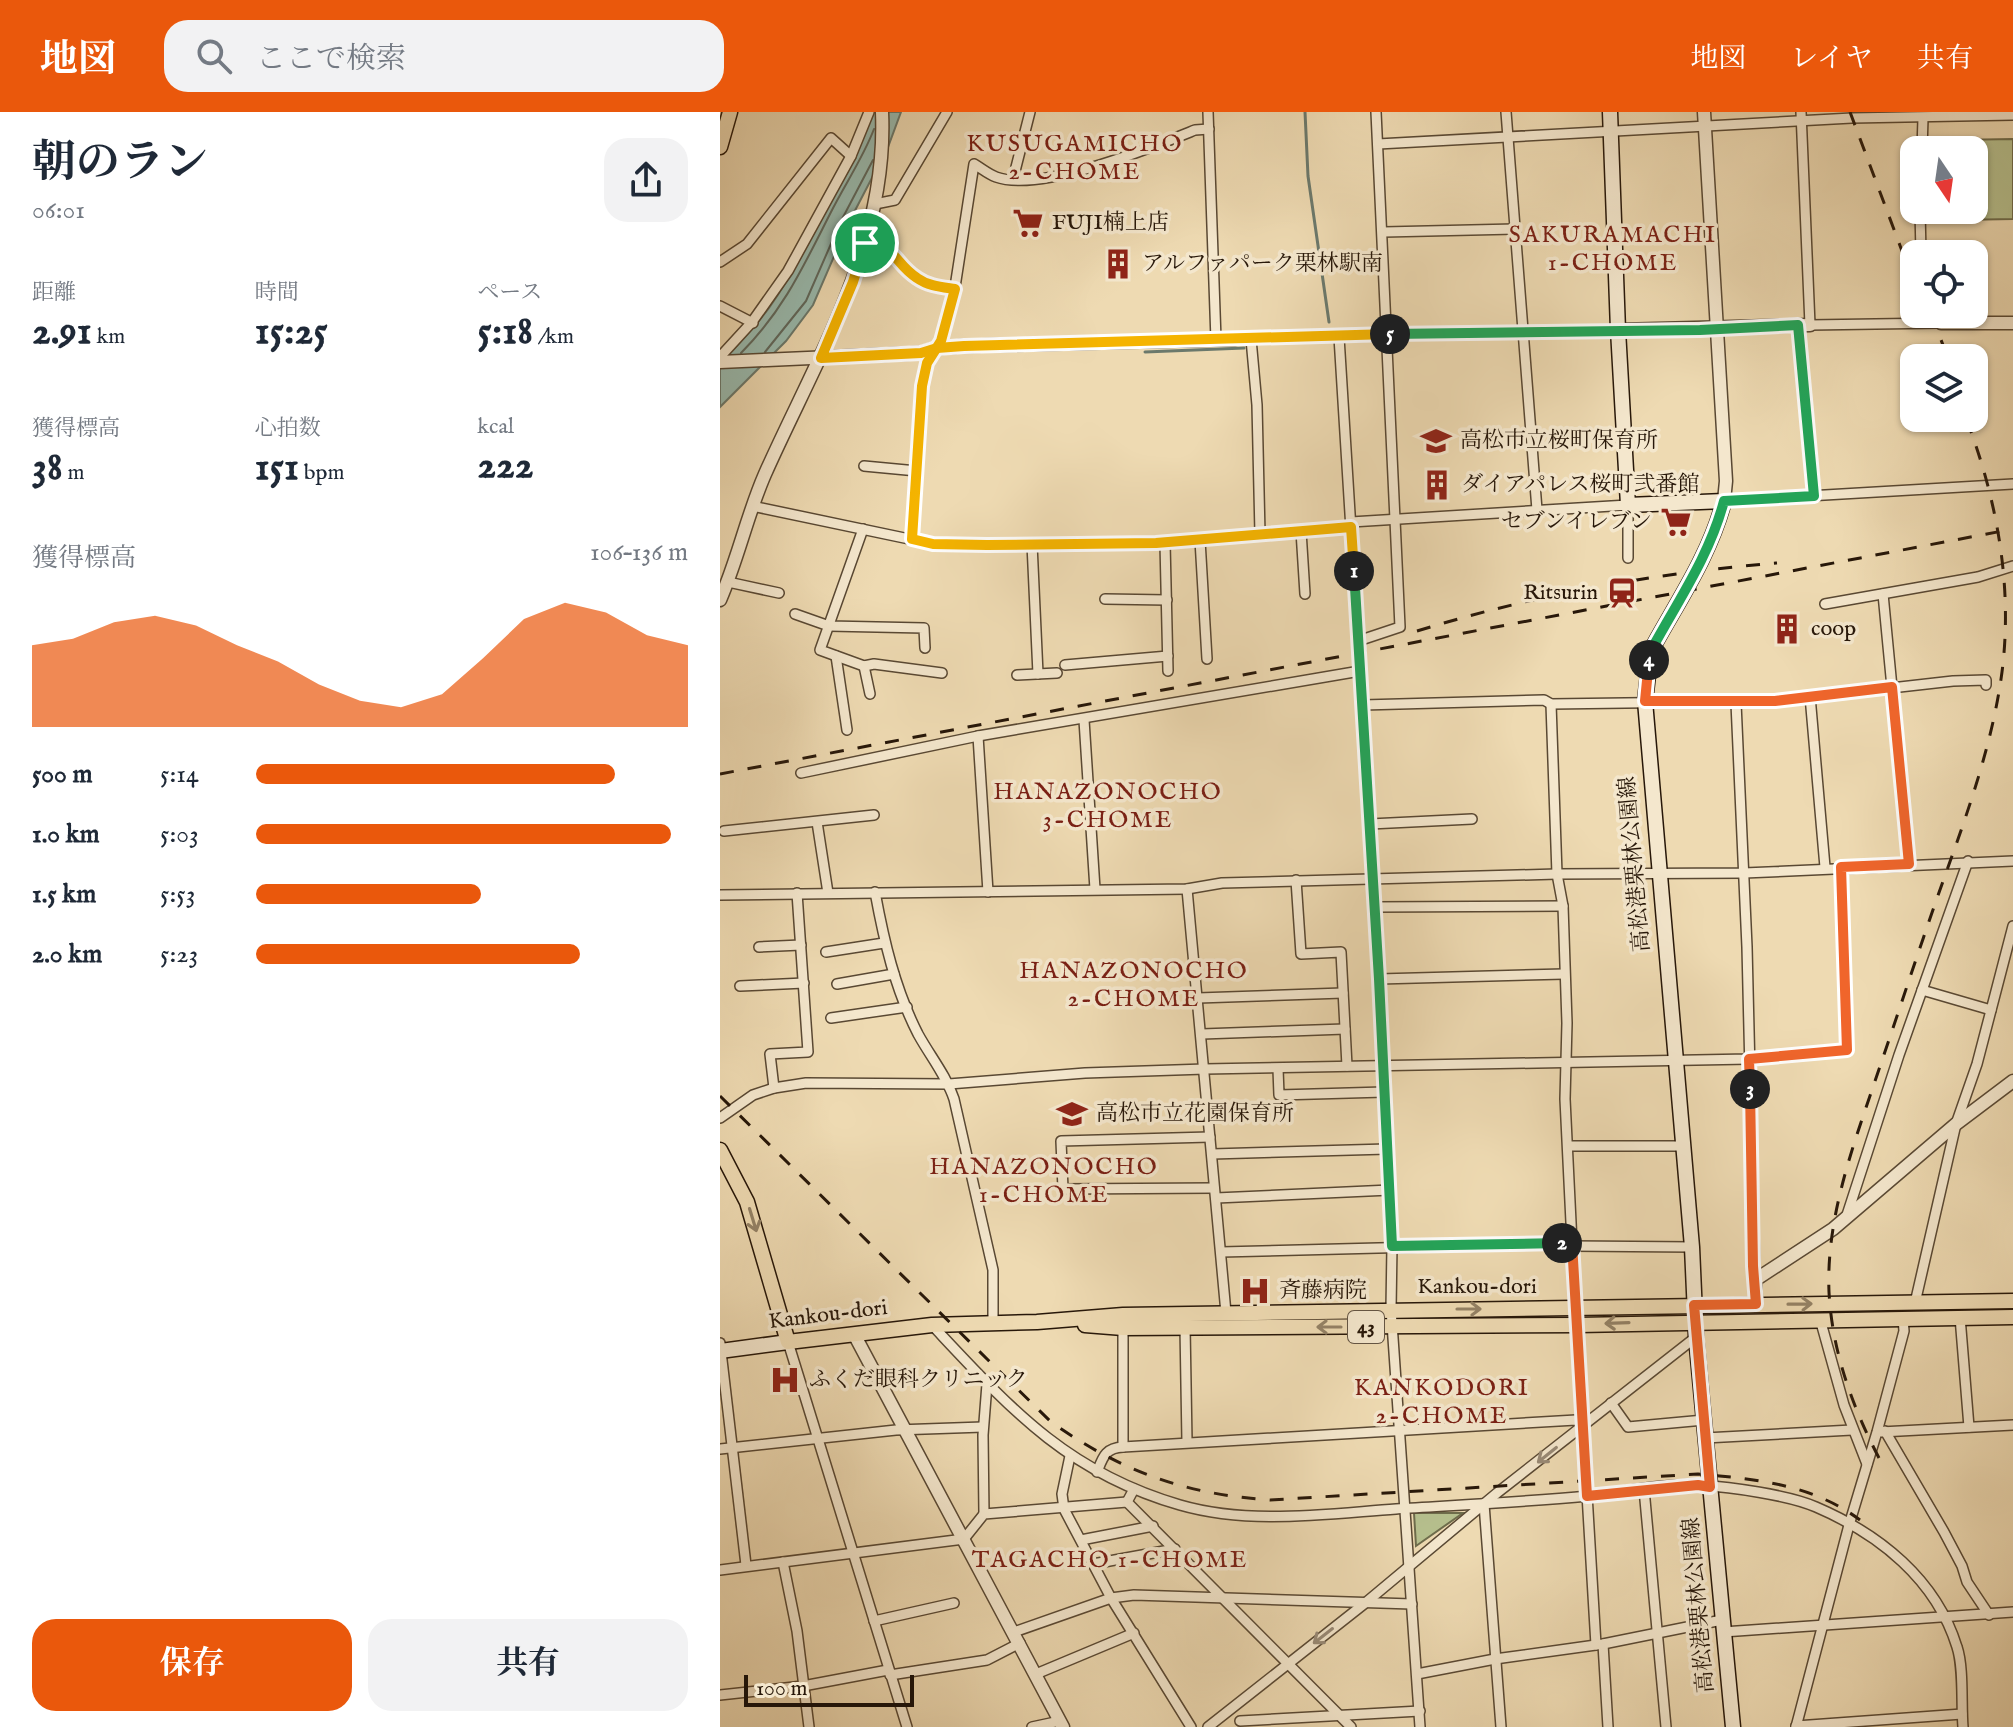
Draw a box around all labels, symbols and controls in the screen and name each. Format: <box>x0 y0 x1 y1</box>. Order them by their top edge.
search box <box>164 20 724 92</box>
icon: search <box>192 34 236 78</box>
text: 地図 <box>40 37 116 85</box>
text: ここで検索 <box>256 41 406 79</box>
text: 地図 <box>1690 42 1746 77</box>
text: レイヤ <box>1790 42 1873 77</box>
text: 共有 <box>1917 42 1973 77</box>
district label: KUSUGAMICHO 2-CHOME <box>967 129 1183 188</box>
text: 朝のラン <box>32 136 208 192</box>
north arrow <box>1900 136 1988 224</box>
map controls <box>1900 136 1988 432</box>
button: share <box>604 138 688 222</box>
text: 06:01 <box>32 194 85 227</box>
supermarket icon: FUJI楠上店 <box>1011 206 1045 240</box>
pin <box>831 209 899 277</box>
place label: FUJI楠上店 <box>1052 209 1169 237</box>
district label: SAKURAMACHI 1-CHOME <box>1509 220 1717 279</box>
icon: arrive <box>843 221 887 265</box>
button: locate <box>1900 240 1988 328</box>
building icon: アルファパーク栗林駅南 <box>1101 247 1135 281</box>
place label: アルファパーク栗林駅南 <box>1142 250 1383 278</box>
text: 距離 <box>32 279 76 307</box>
text: 時間 <box>255 279 299 307</box>
text: ペース <box>477 279 542 307</box>
text: 2.91 <box>32 307 92 358</box>
text: 15:25 <box>255 307 328 358</box>
text: 5:18 <box>477 307 533 358</box>
pin: 5 <box>1370 314 1410 354</box>
text: 5 <box>1386 320 1394 348</box>
text: km <box>92 323 125 351</box>
text: /km <box>533 323 574 351</box>
button: layers <box>1900 344 1988 432</box>
text: kcal <box>477 413 514 441</box>
text: 獲得標高 <box>32 415 120 443</box>
text: 心拍数 <box>255 415 321 443</box>
school or university icon: 高松市立桜町保育所 <box>1419 424 1453 458</box>
place label: 高松市立桜町保育所 <box>1460 427 1658 455</box>
text: 222 <box>477 441 534 492</box>
text: 38 <box>32 443 63 494</box>
text: 151 <box>255 443 299 494</box>
text: m <box>63 459 84 487</box>
text: bpm <box>299 459 344 487</box>
building icon: ダイアパレス桜町弐番館 <box>1420 468 1454 502</box>
place label: ダイアパレス桜町弐番館 <box>1461 471 1699 499</box>
supermarket icon: セブンイレブン <box>1659 505 1693 539</box>
place label: セブンイレブン <box>1501 508 1652 536</box>
text: 106–136 m <box>590 536 688 569</box>
text: 獲得標高 <box>32 542 136 575</box>
pin: 1 <box>1334 551 1374 591</box>
text: 1 <box>1350 557 1358 585</box>
station icon: Ritsurin <box>1605 576 1639 610</box>
place label: Ritsurin <box>1523 579 1598 607</box>
building icon: coop <box>1770 612 1804 646</box>
place label: coop <box>1811 615 1856 643</box>
pin: 4 <box>1629 640 1669 680</box>
text: 4 <box>1644 646 1654 674</box>
text: 500 m <box>32 758 93 791</box>
text: 5:14 <box>160 758 199 791</box>
street label: 高松港栗林公園線 <box>1613 775 1657 953</box>
district label: HANAZONOCHO 3-CHOME <box>993 777 1223 836</box>
text: 1.0 km <box>32 818 100 851</box>
text: 5:03 <box>160 818 199 851</box>
text: 1.5 km <box>32 878 96 911</box>
text: 5:53 <box>160 878 195 911</box>
text: 2.0 km <box>32 938 102 971</box>
text: 5:23 <box>160 938 198 971</box>
district label: HANAZONOCHO 2-CHOME <box>1019 956 1249 1015</box>
pin: 3 <box>1730 1069 1770 1109</box>
text: 3 <box>1746 1075 1754 1103</box>
school or university icon: 高松市立花園保育所 <box>1055 1097 1089 1131</box>
place label: 高松市立花園保育所 <box>1096 1100 1294 1128</box>
district label: HANAZONOCHO 1-CHOME <box>929 1152 1159 1211</box>
one-way arrow <box>747 1207 761 1232</box>
pin: 2 <box>1542 1223 1582 1263</box>
text: 2 <box>1557 1229 1567 1257</box>
street label: Kankou-dori <box>1417 1273 1537 1301</box>
hospital icon: 斉藤病院 <box>1238 1274 1272 1308</box>
place label: 斉藤病院 <box>1279 1277 1367 1305</box>
street label: Kankou-dori <box>767 1294 889 1336</box>
one-way arrow <box>1786 1296 1813 1311</box>
one-way arrow <box>1455 1301 1482 1317</box>
road number: 43 <box>1348 1311 1384 1343</box>
one-way arrow <box>1604 1316 1631 1331</box>
one-way arrow <box>1316 1319 1343 1335</box>
hospital icon: ふくだ眼科クリニック <box>768 1363 802 1397</box>
place label: ふくだ眼科クリニック <box>809 1366 1028 1394</box>
district label: KANKODORI 2-CHOME <box>1354 1373 1530 1432</box>
one-way arrow <box>1537 1446 1558 1464</box>
street label: 高松港栗林公園線 <box>1677 1516 1721 1694</box>
district label: TAGACHO 1-CHOME <box>972 1545 1248 1576</box>
button: 保存 <box>32 1619 352 1711</box>
button: 共有 <box>368 1619 688 1711</box>
one-way arrow <box>1313 1628 1334 1645</box>
scale bar <box>744 1671 914 1707</box>
text: 100 m <box>756 1675 808 1703</box>

